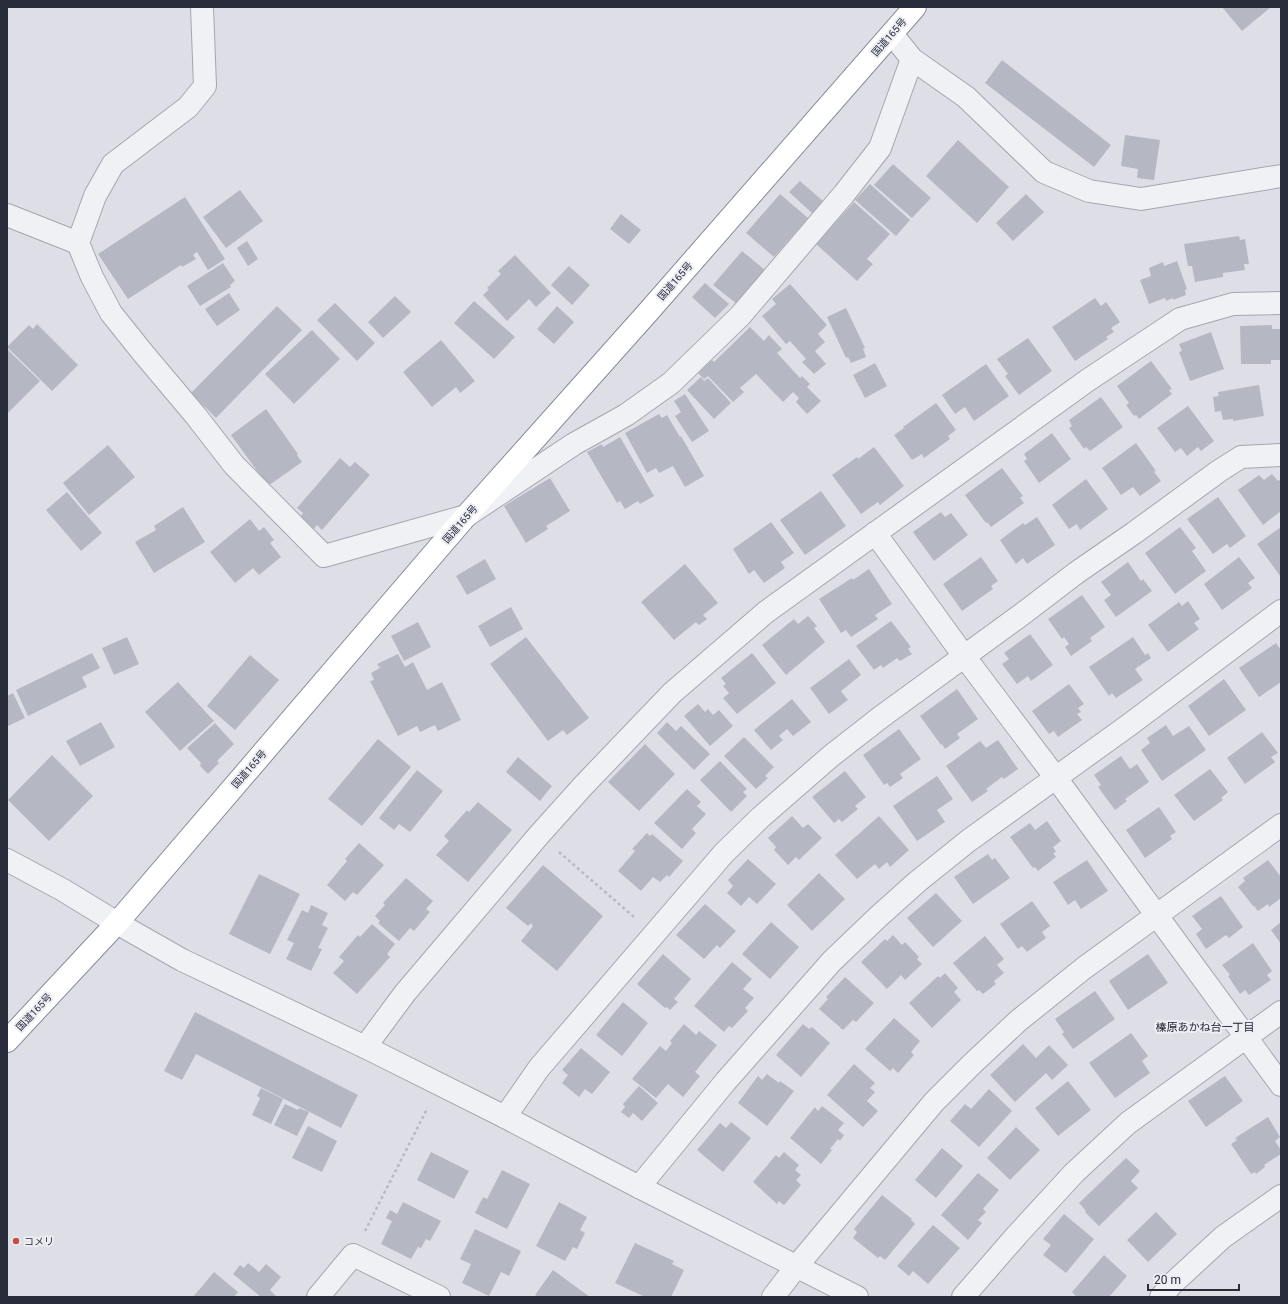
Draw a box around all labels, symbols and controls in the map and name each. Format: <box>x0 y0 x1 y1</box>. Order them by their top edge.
street label: 国道165号 <box>869 16 909 58</box>
street label: 国道165号 <box>655 260 695 302</box>
street label: 国道165号 <box>440 503 480 545</box>
street label: 国道165号 <box>229 748 269 790</box>
street label: 国道165号 <box>14 991 54 1033</box>
district label: 榛原あかね台一丁目 <box>1156 1021 1255 1034</box>
marker: コメリ <box>11 1236 21 1246</box>
place label: コメリ <box>24 1236 54 1247</box>
scale bar <box>1148 1266 1239 1292</box>
text: 20 m <box>1154 1273 1181 1287</box>

